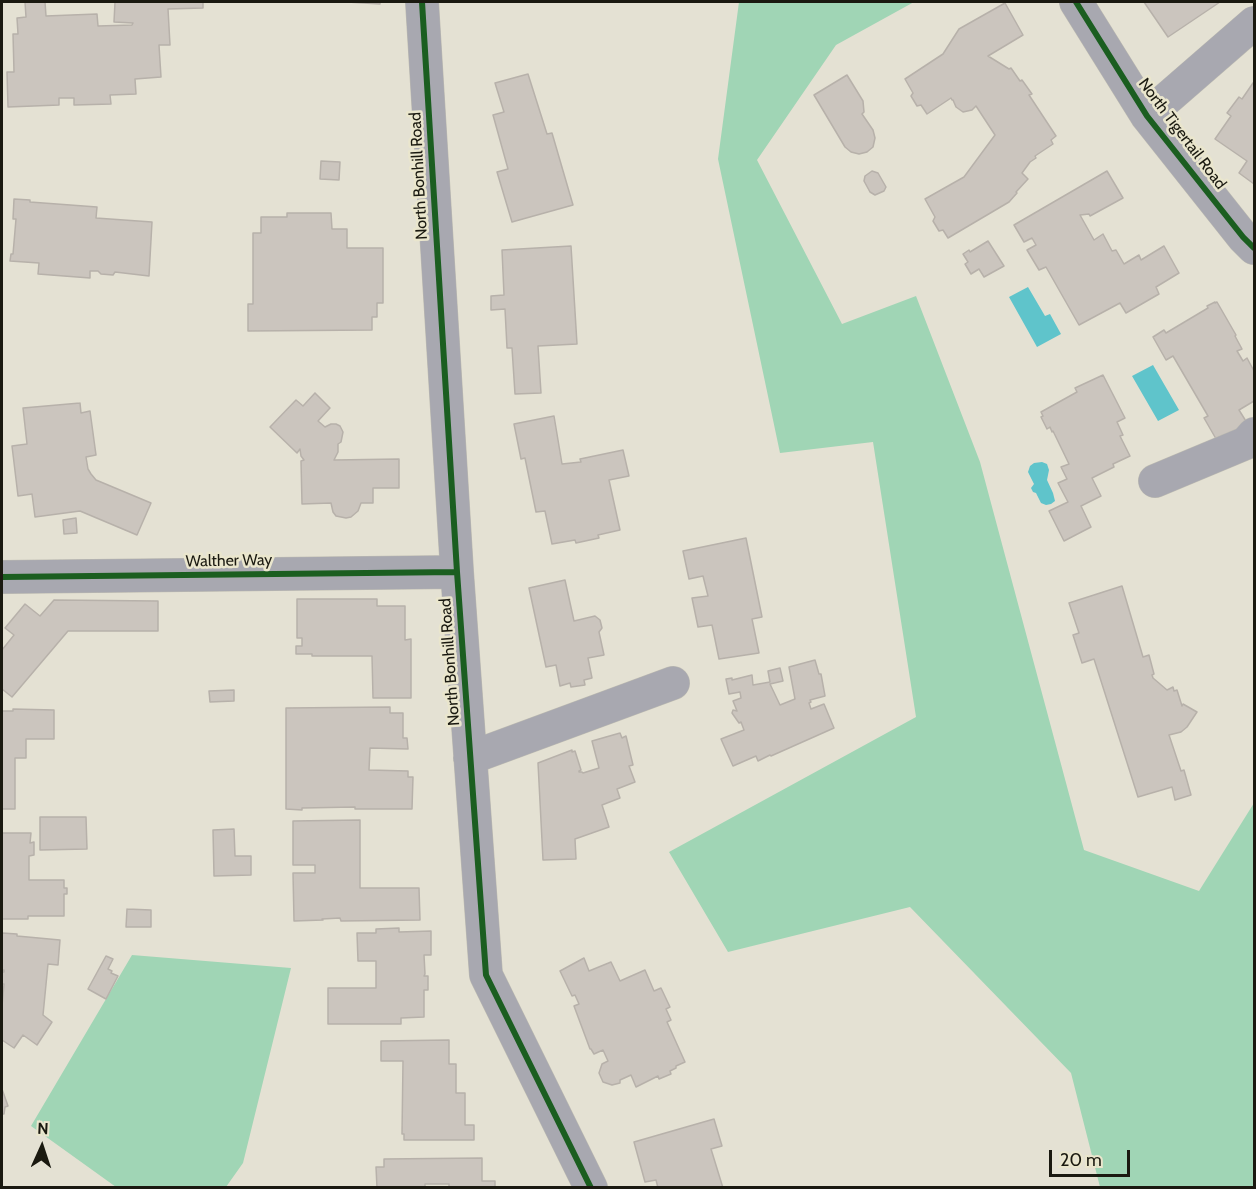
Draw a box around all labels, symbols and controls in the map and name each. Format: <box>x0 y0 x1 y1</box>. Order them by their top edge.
street label: North Tigertail Road <box>1134 75 1230 193</box>
street label: North Bonhill Road <box>406 112 432 240</box>
street label: Walther Way <box>185 551 273 571</box>
street label: North Bonhill Road <box>436 598 464 726</box>
north arrow <box>12 1117 72 1177</box>
text: N <box>37 1119 49 1138</box>
scale bar <box>1052 1138 1133 1176</box>
text: 20 m <box>1060 1149 1102 1171</box>

